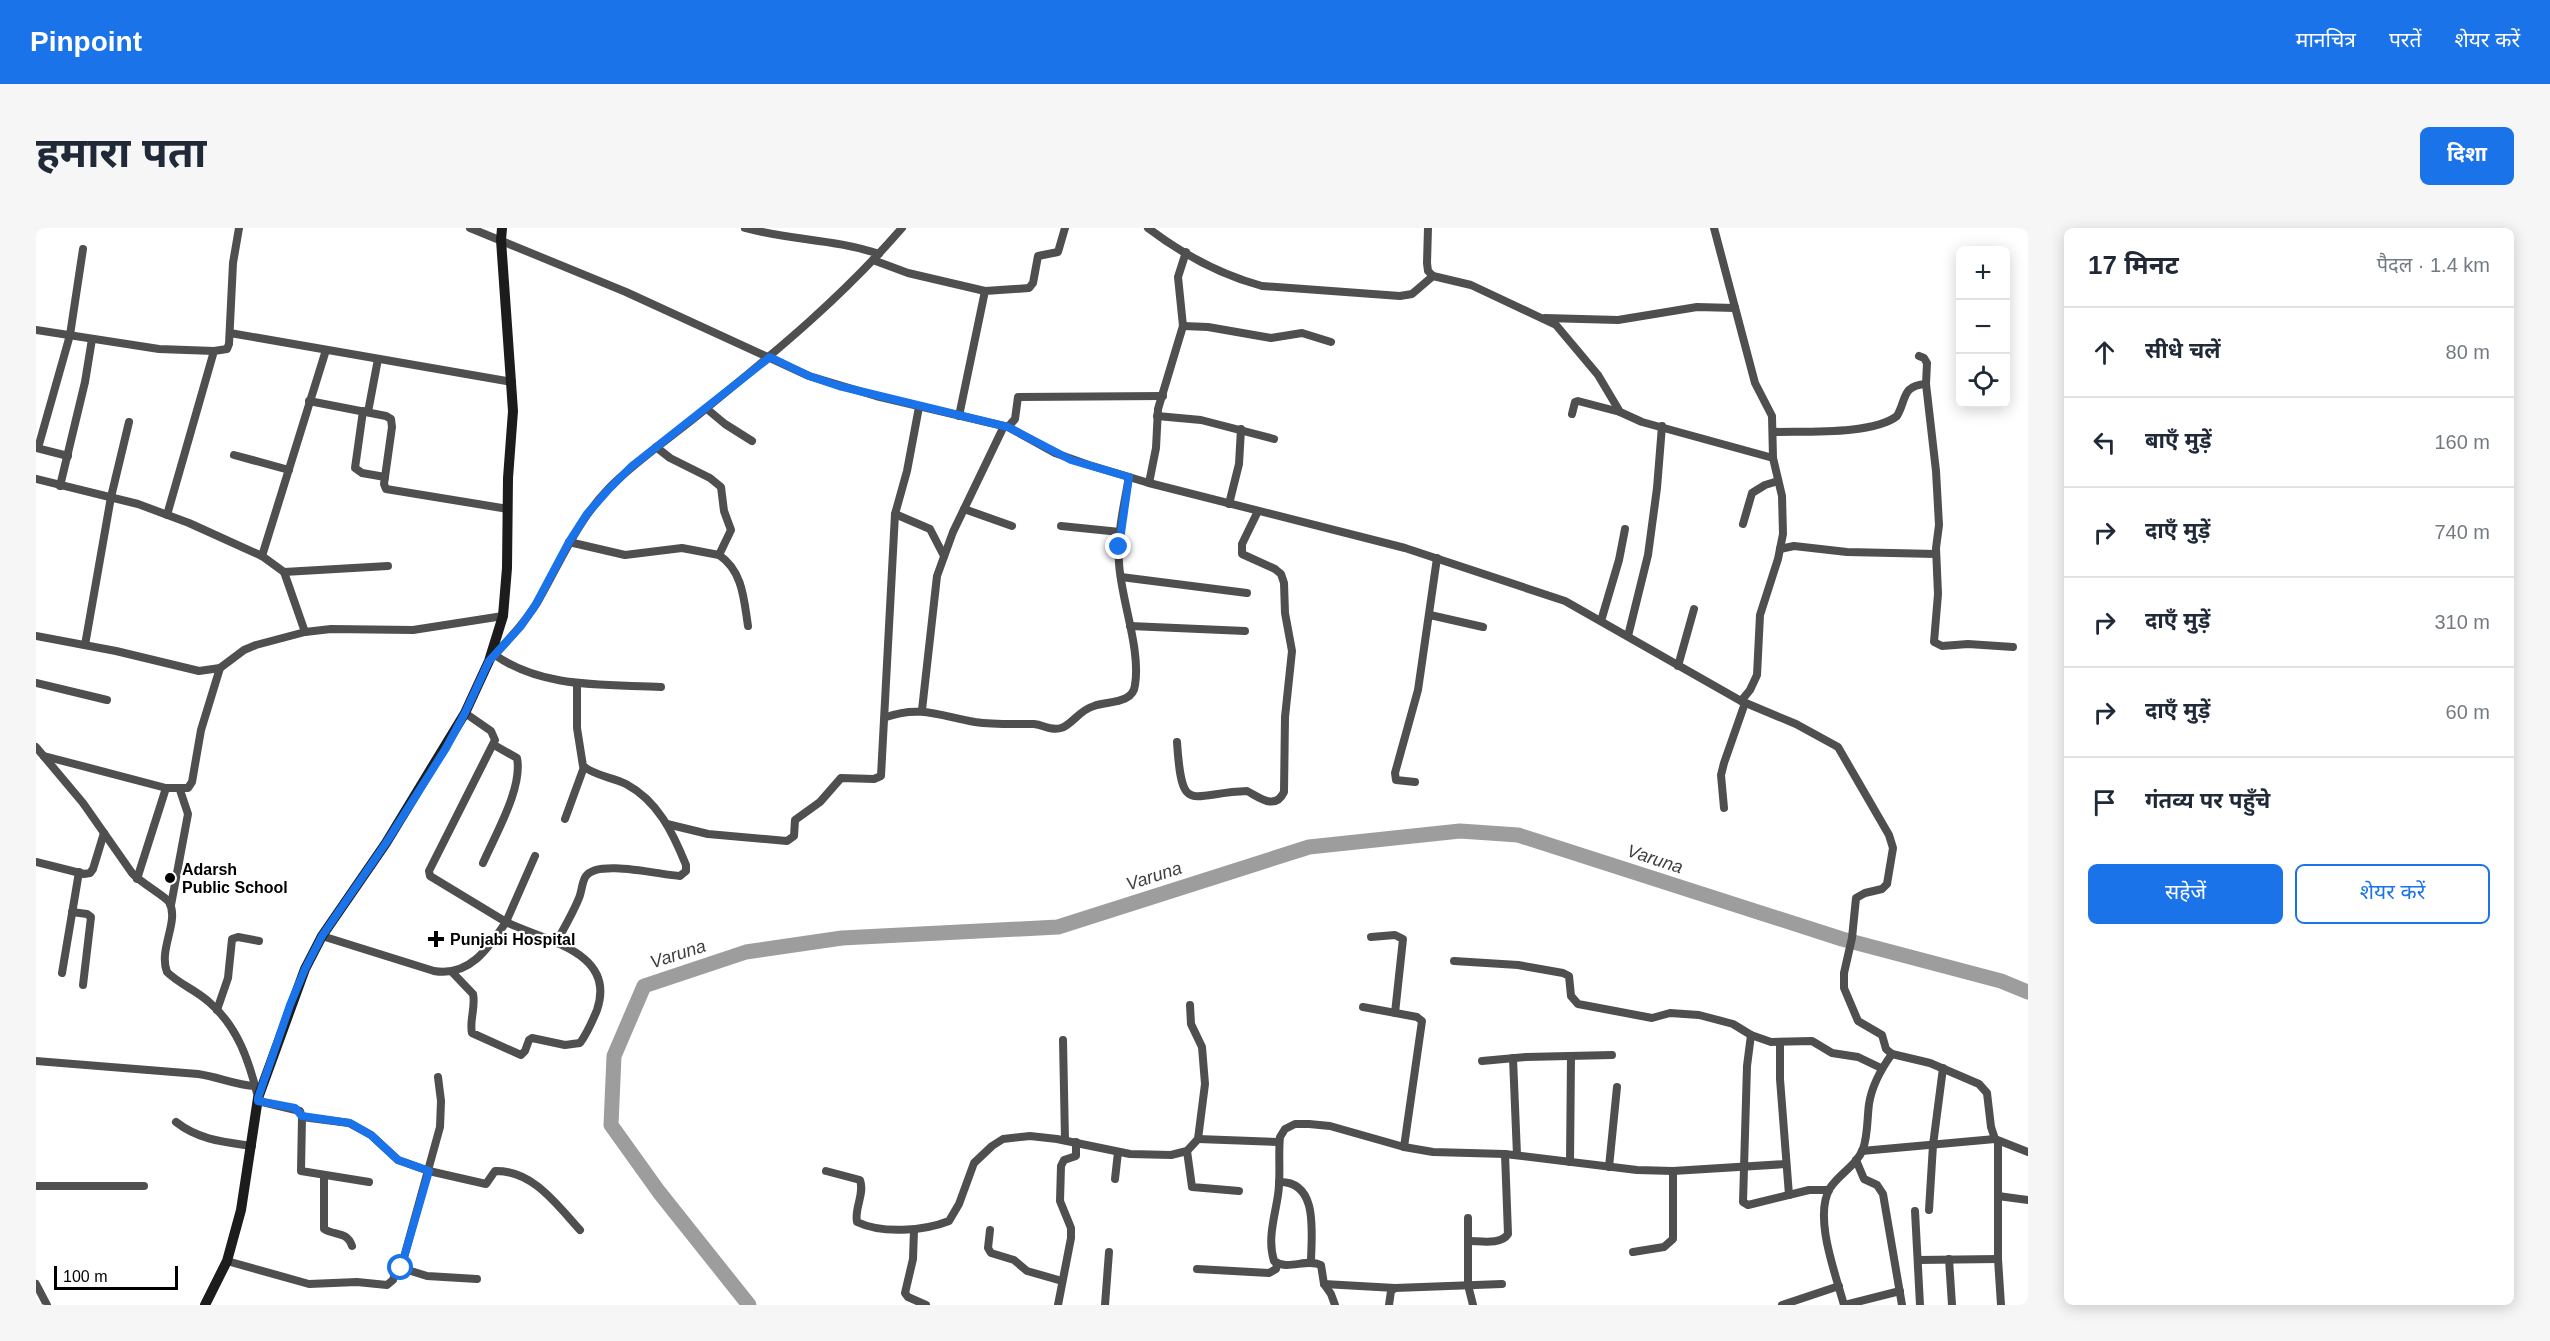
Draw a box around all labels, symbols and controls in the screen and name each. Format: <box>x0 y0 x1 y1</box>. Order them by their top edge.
text: Pinpoint <box>30 26 142 57</box>
text: मानचित्र <box>2296 28 2356 51</box>
text: परतें <box>2389 28 2421 51</box>
text: शेयर करें <box>2454 28 2520 51</box>
button: दिशा <box>2420 127 2514 185</box>
text: हमारा पता <box>36 129 206 176</box>
map controls <box>1956 246 2010 408</box>
button: + <box>1956 246 2010 300</box>
text: 17 मिनट <box>2088 250 2179 280</box>
text: पैदल · 1.4 km <box>2377 254 2490 276</box>
button: − <box>1956 300 2010 354</box>
icon: ahead <box>2088 336 2121 369</box>
text: सीधे चलें <box>2145 338 2220 363</box>
text: 80 m <box>2446 341 2490 363</box>
button: locate <box>1956 354 2010 408</box>
icon: left <box>2088 426 2121 459</box>
text: बाएँ मुड़ें <box>2145 428 2211 453</box>
text: 160 m <box>2434 431 2490 453</box>
icon: right <box>2088 516 2121 549</box>
text: दाएँ मुड़ें <box>2145 518 2210 543</box>
text: 740 m <box>2434 521 2490 543</box>
route end <box>1105 533 1131 559</box>
icon: right <box>2088 606 2121 639</box>
text: दाएँ मुड़ें <box>2145 608 2210 633</box>
text: 310 m <box>2434 611 2490 633</box>
icon: right <box>2088 696 2121 729</box>
text: दाएँ मुड़ें <box>2145 698 2210 723</box>
text: 60 m <box>2446 701 2490 723</box>
icon: arrive <box>2088 786 2121 819</box>
text: गंतव्य पर पहुँचे <box>2145 788 2270 813</box>
water label: Varuna <box>1625 841 1685 877</box>
water label: Varuna <box>1124 858 1184 894</box>
place label: Adarsh Public School <box>182 861 288 896</box>
button: सहेजें <box>2088 864 2283 924</box>
button: शेयर करें <box>2295 864 2490 924</box>
marker: Adarsh Public School <box>163 871 177 885</box>
marker: Punjabi Hospital <box>427 930 445 948</box>
place label: Punjabi Hospital <box>450 931 575 948</box>
water label: Varuna <box>648 936 708 972</box>
route start <box>387 1254 413 1280</box>
scale bar <box>54 1263 178 1290</box>
text: 100 m <box>63 1268 107 1285</box>

